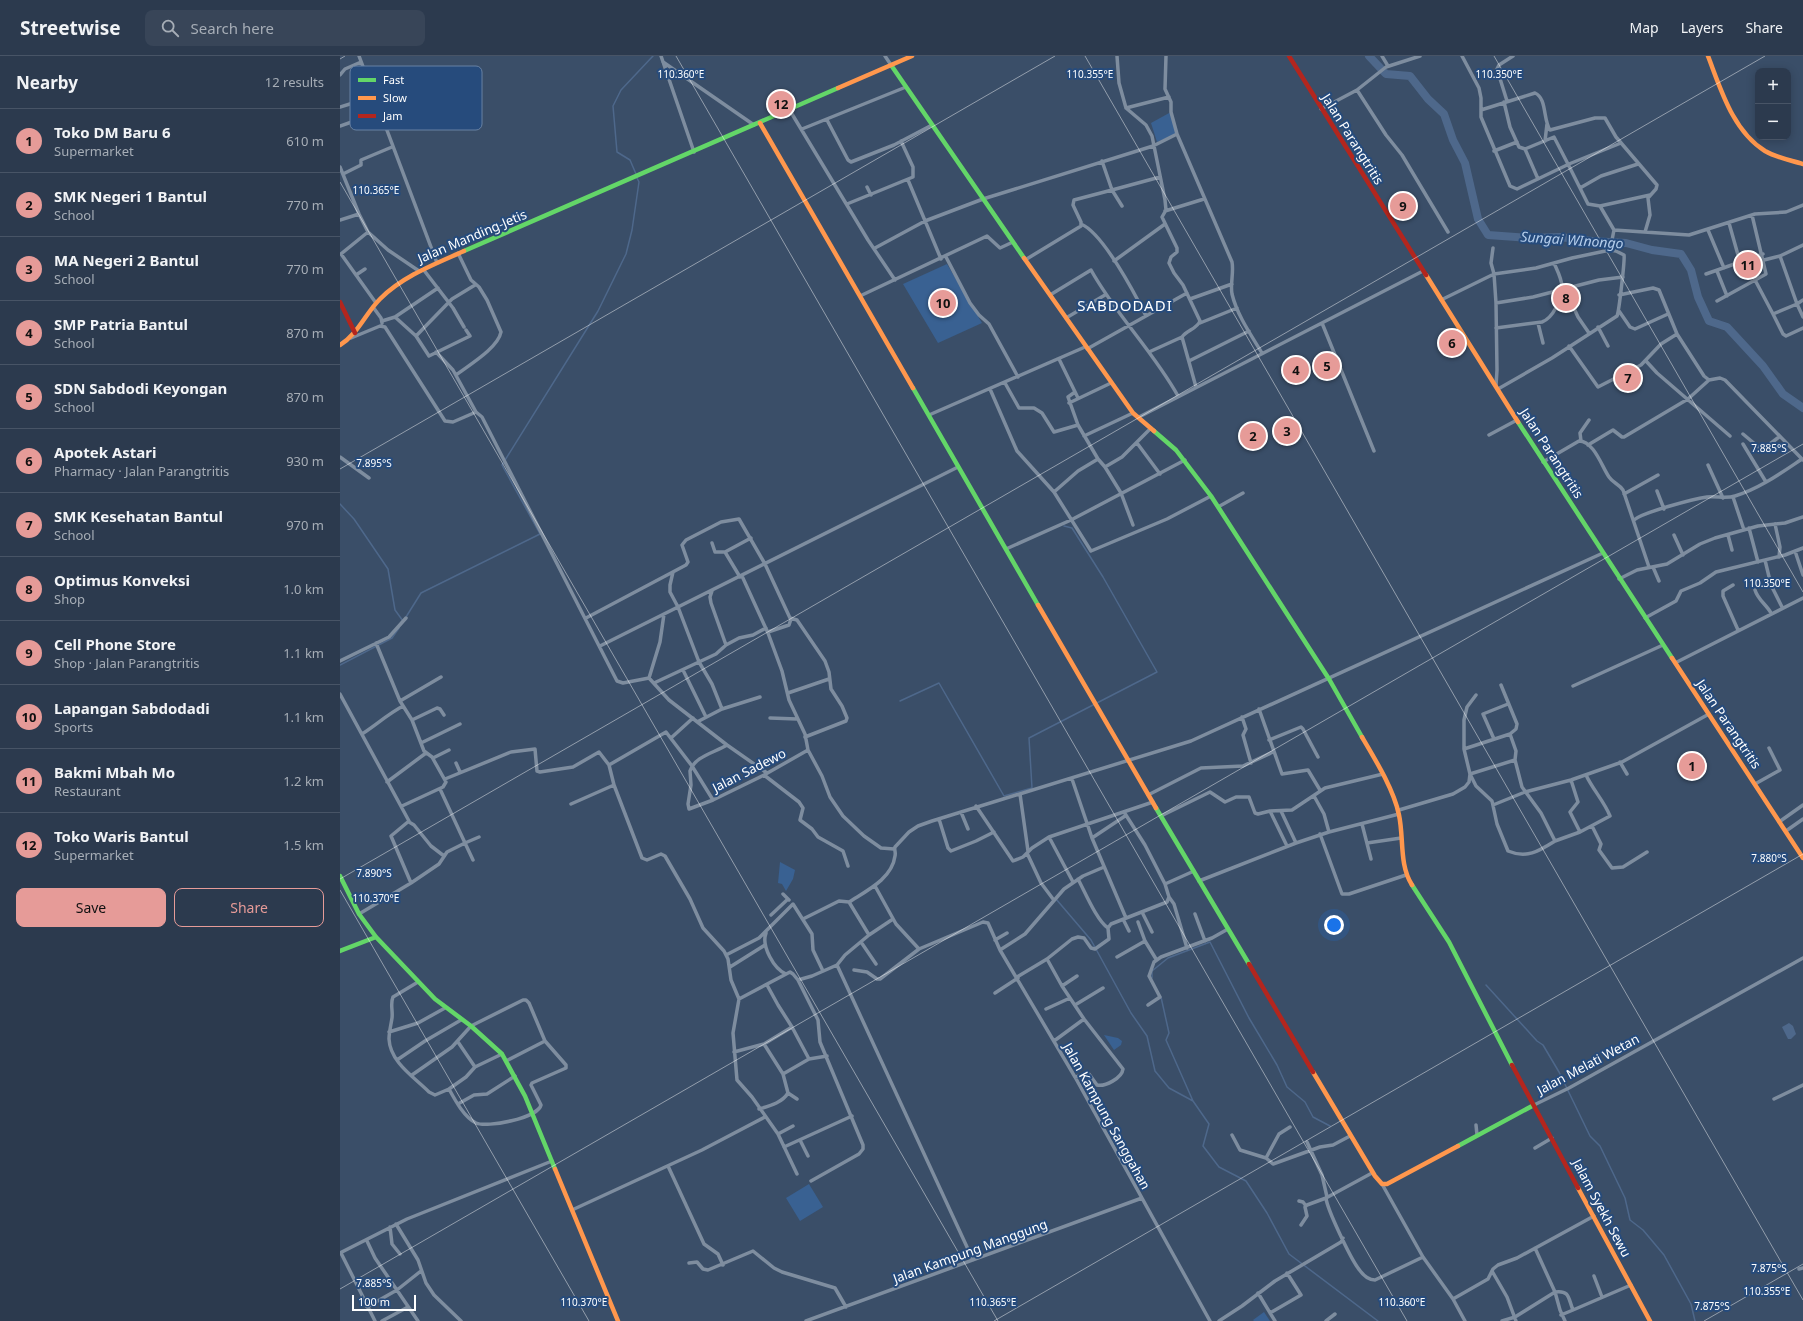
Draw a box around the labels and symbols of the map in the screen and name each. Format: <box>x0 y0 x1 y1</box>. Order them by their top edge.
legend <box>350 66 482 130</box>
text: 110.360°E <box>658 67 704 81</box>
text: 110.355°E <box>1067 67 1113 81</box>
text: 110.350°E <box>1476 67 1522 81</box>
text: Fast <box>383 72 404 87</box>
street label: Jalan Parangtritis <box>1317 88 1388 188</box>
pin: 12 <box>768 89 794 119</box>
text: Slow <box>383 90 407 105</box>
text: Jam <box>382 108 402 123</box>
text: 110.365°E <box>353 183 399 197</box>
pin: 9 <box>1390 191 1416 221</box>
street label: Jalan Manding-Jetis <box>413 205 529 268</box>
water label: Sungai WInongo <box>1520 226 1624 253</box>
pin: 11 <box>1735 250 1761 280</box>
pin: 8 <box>1553 283 1579 313</box>
pin: 10 <box>930 288 956 318</box>
district label: SABDODADI <box>1077 295 1173 315</box>
pin: 6 <box>1439 328 1465 358</box>
pin: 5 <box>1314 351 1340 381</box>
pin: 4 <box>1283 355 1309 385</box>
pin: 7 <box>1615 363 1641 393</box>
street label: Jalan Parangtritis <box>1515 403 1588 502</box>
pin: 3 <box>1274 416 1300 446</box>
pin: 2 <box>1240 421 1266 451</box>
text: 7.885°S <box>1751 441 1787 455</box>
text: 7.895°S <box>356 456 392 470</box>
text: 110.350°E <box>1744 576 1790 590</box>
street label: Jalan Parangtritis <box>1691 674 1766 772</box>
street label: Jalan Sadewo <box>707 744 789 797</box>
pin: 1 <box>1679 751 1705 781</box>
text: 7.880°S <box>1751 851 1787 865</box>
text: 7.890°S <box>356 866 392 880</box>
text: 110.370°E <box>353 891 399 905</box>
your location <box>1324 915 1344 935</box>
street label: Jalan Melati Wetan <box>1532 1029 1642 1099</box>
street label: Jalan Kampung Sanggahan <box>1058 1038 1155 1192</box>
street label: Jalam Syekh Sewu <box>1568 1154 1636 1260</box>
street label: Jalan Kampung Manggung <box>888 1215 1050 1288</box>
text: 7.875°S <box>1751 1261 1787 1275</box>
text: 7.885°S <box>356 1276 392 1290</box>
text: 110.355°E <box>1744 1284 1790 1298</box>
scale bar <box>352 1293 416 1312</box>
text: 110.370°E <box>561 1295 607 1309</box>
text: 110.365°E <box>970 1295 1016 1309</box>
text: 110.360°E <box>1379 1295 1425 1309</box>
text: 7.875°S <box>1694 1299 1730 1313</box>

